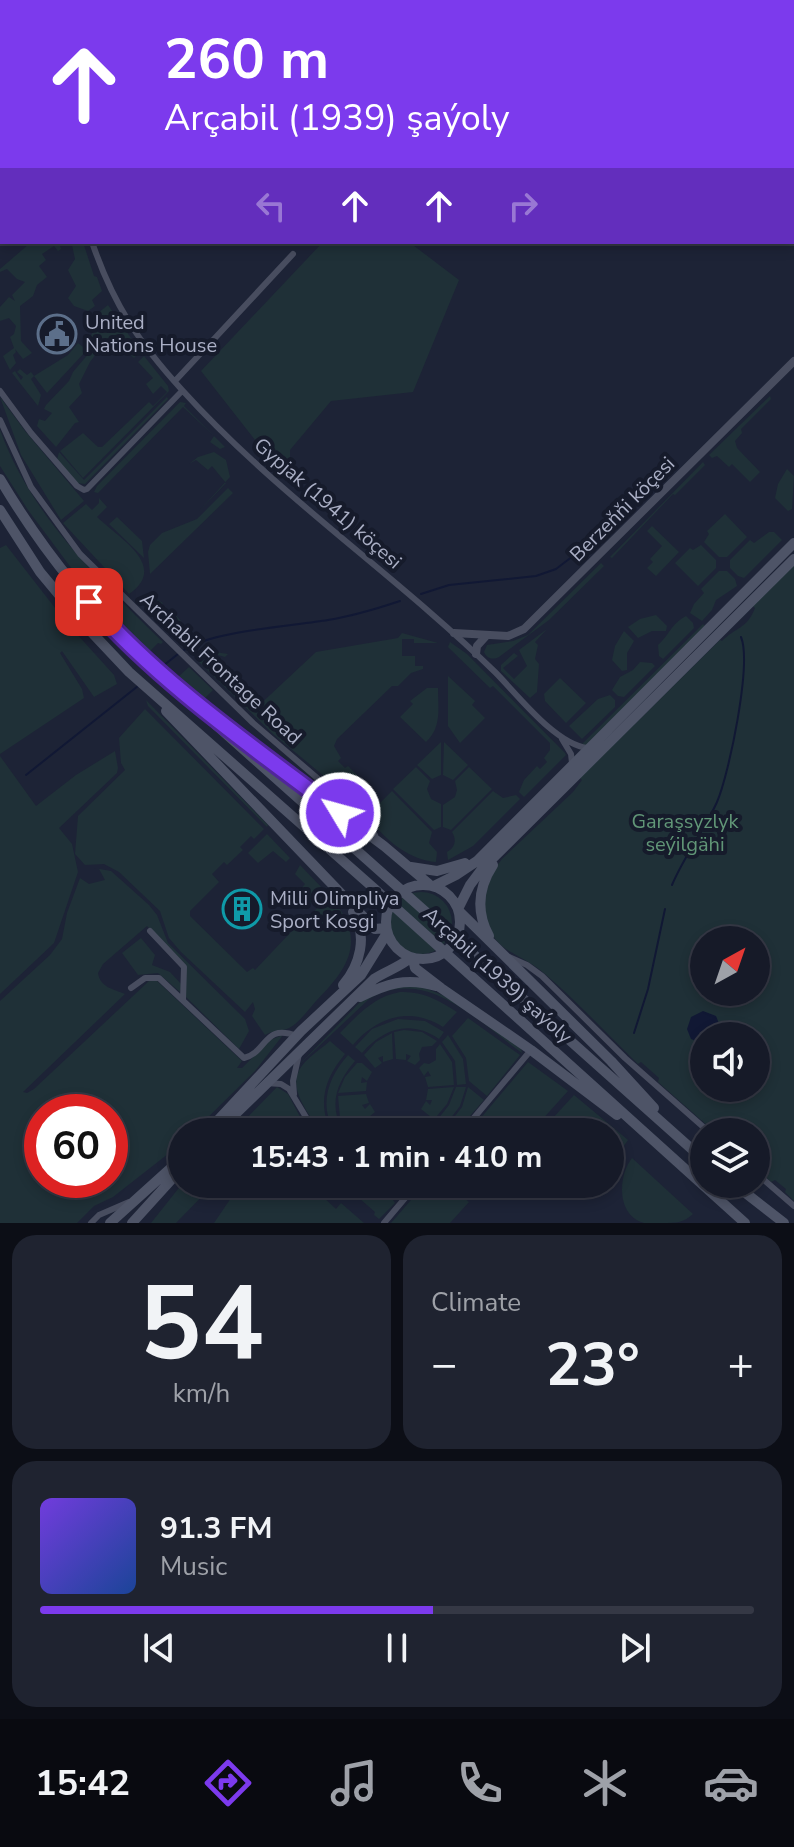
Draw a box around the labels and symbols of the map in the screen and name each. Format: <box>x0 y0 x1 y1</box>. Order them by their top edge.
place label: United Nations House <box>85 309 217 359</box>
public building icon: United Nations House <box>36 313 78 355</box>
street label: Gypjak (1941) köçesi <box>248 432 407 575</box>
street label: Berzeňňi köçesi <box>564 451 681 568</box>
pin <box>55 568 123 636</box>
street label: Archabil Frontage Road <box>134 586 307 751</box>
position arrow <box>298 771 382 855</box>
park label: Garaşsyzlyk seýilgähi <box>631 808 740 858</box>
place label: Milli Olimpliya Sport Kosgi <box>270 885 399 935</box>
building icon: Milli Olimpliya Sport Kosgi <box>221 888 263 930</box>
street label: Arçabil (1939) şaýoly <box>417 901 579 1050</box>
north arrow <box>690 926 770 1006</box>
speed limit sign: 60 <box>24 1094 128 1198</box>

